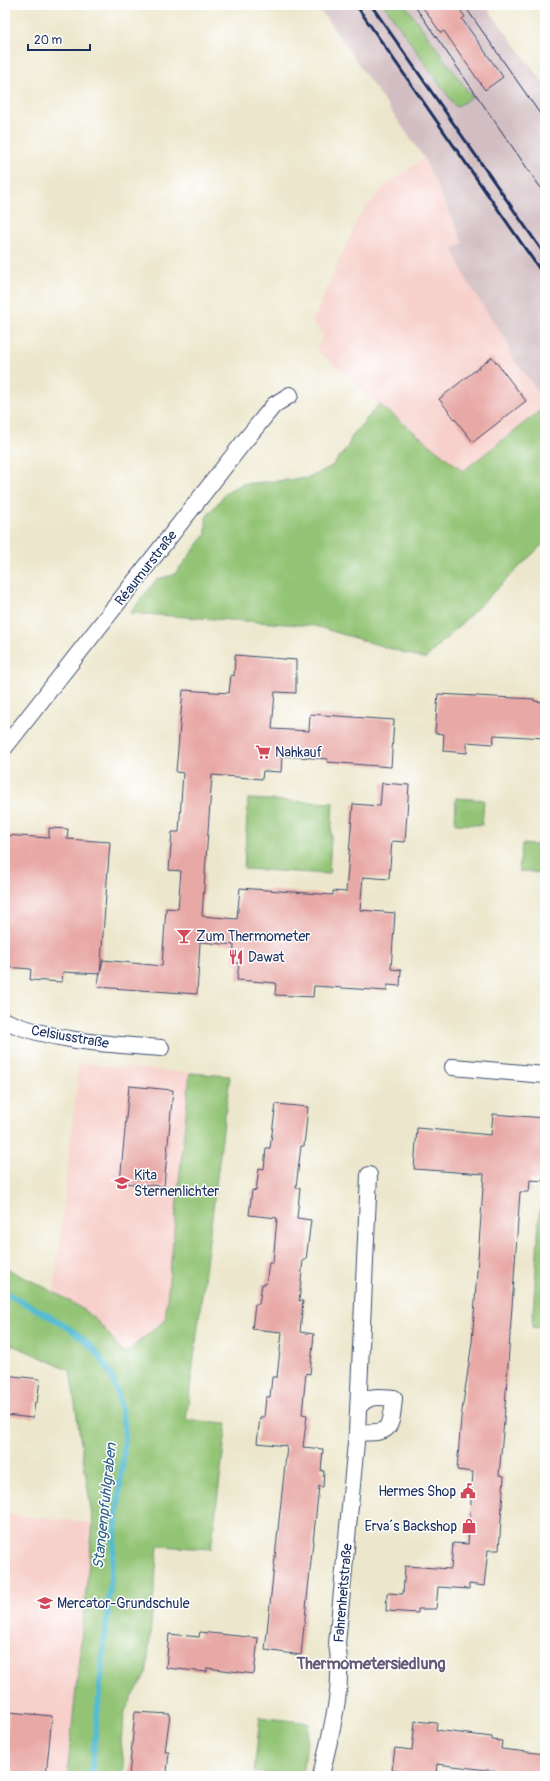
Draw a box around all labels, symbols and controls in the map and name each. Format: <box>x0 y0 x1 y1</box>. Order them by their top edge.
scale bar <box>28 26 90 52</box>
text: 20 m <box>34 33 63 48</box>
street label: Réaumurstraße <box>111 527 181 609</box>
supermarket icon: Nahkauf <box>254 743 272 761</box>
place label: Nahkauf <box>275 744 323 761</box>
bar icon: Zum Thermometer <box>175 927 193 945</box>
place label: Zum Thermometer <box>196 928 310 945</box>
restaurant icon: Dawat <box>227 948 245 966</box>
place label: Dawat <box>248 949 285 966</box>
street label: Celsiusstraße <box>30 1022 110 1052</box>
place label: Kita Sternenlichter <box>134 1167 219 1200</box>
school or university icon: Kita Sternenlichter <box>113 1174 131 1192</box>
water label: Stangenpfuhlgraben <box>89 1441 121 1570</box>
public building icon: Hermes Shop <box>459 1482 477 1500</box>
place label: Hermes Shop <box>378 1483 456 1500</box>
shop icon: Erva´s Backshop <box>460 1517 478 1535</box>
place label: Erva´s Backshop <box>365 1518 457 1535</box>
street label: Fahrenheitstraße <box>330 1543 356 1643</box>
school or university icon: Mercator-Grundschule <box>36 1594 54 1612</box>
place label: Mercator-Grundschule <box>57 1595 190 1612</box>
district label: Thermometersiedlung <box>295 1654 446 1674</box>

